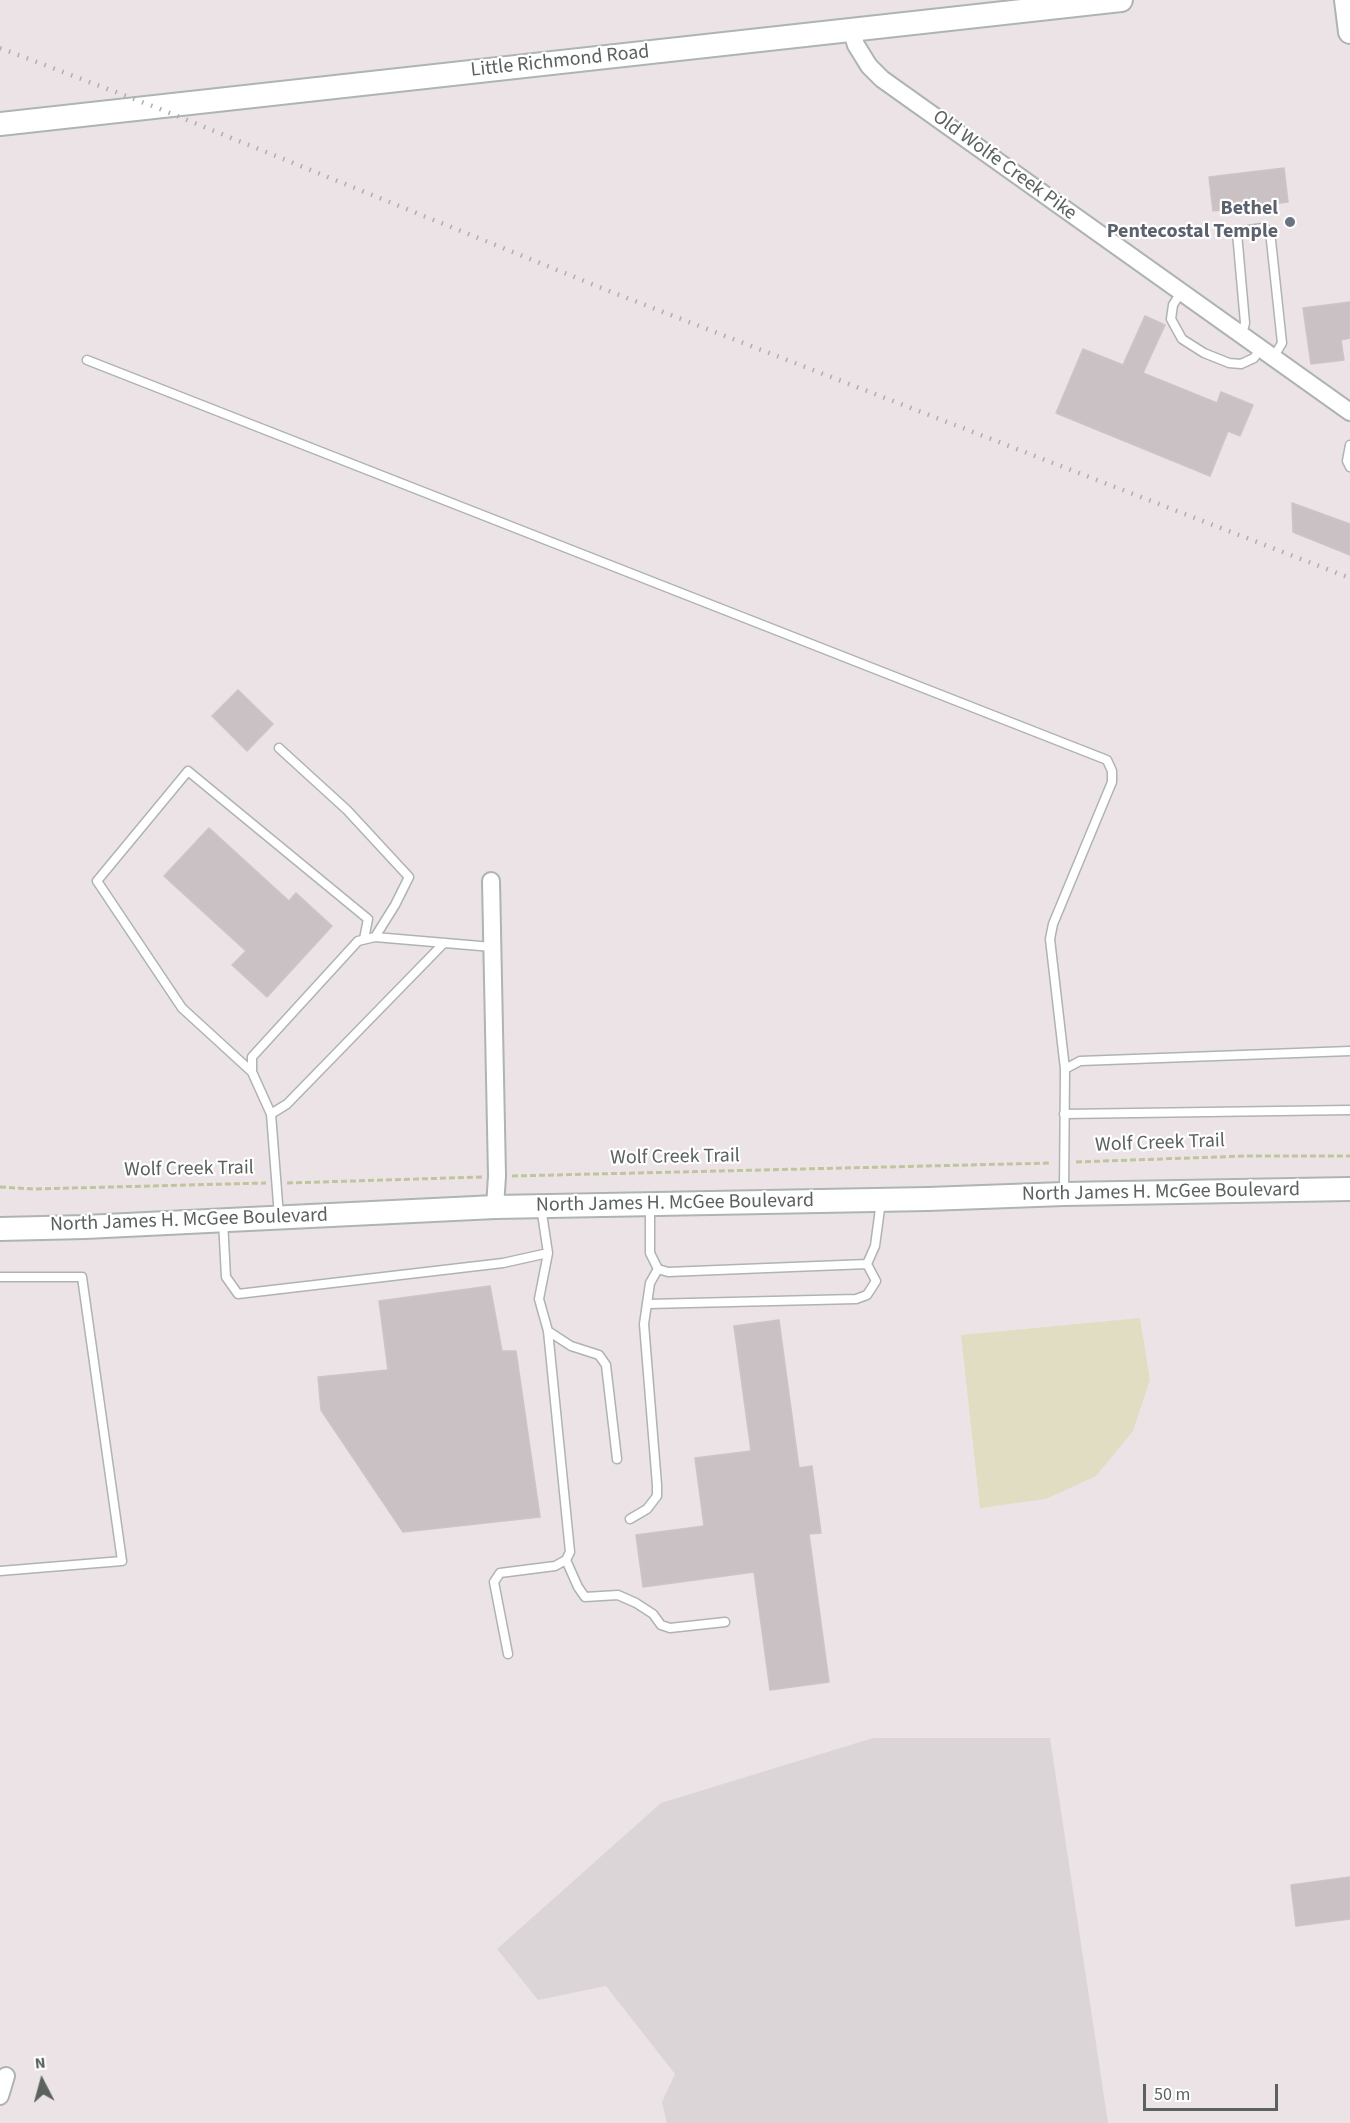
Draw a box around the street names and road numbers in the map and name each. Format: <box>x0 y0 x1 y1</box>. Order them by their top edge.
street label: Little Richmond Road <box>470 41 650 83</box>
street label: Old Wolfe Creek Pike <box>927 106 1081 226</box>
street label: Wolf Creek Trail <box>1095 1130 1225 1158</box>
street label: Wolf Creek Trail <box>610 1145 740 1171</box>
street label: Wolf Creek Trail <box>124 1157 254 1183</box>
street label: North James H. McGee Boulevard <box>1022 1179 1300 1207</box>
street label: North James H. McGee Boulevard <box>536 1190 814 1218</box>
street label: North James H. McGee Boulevard <box>50 1204 328 1238</box>

